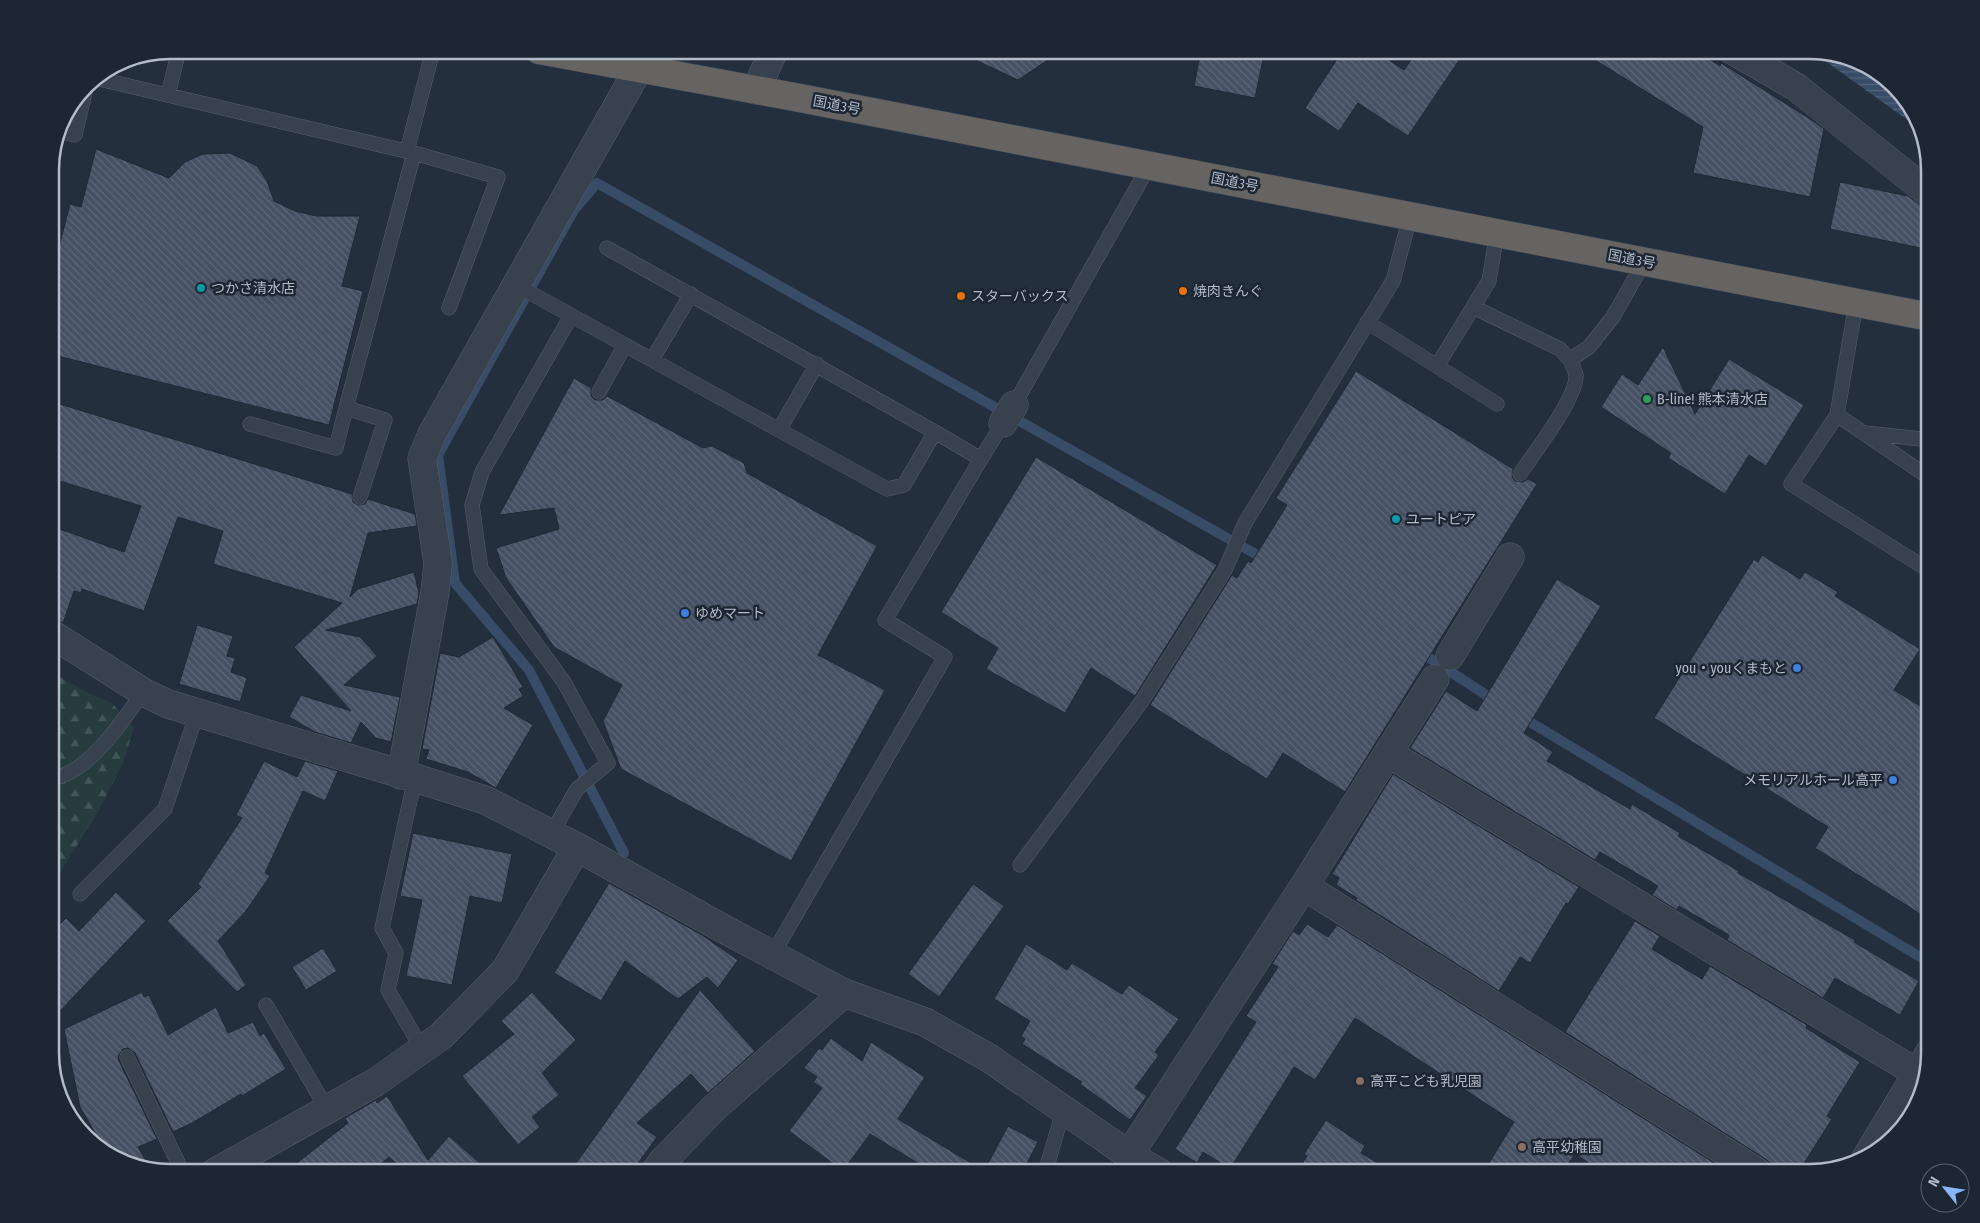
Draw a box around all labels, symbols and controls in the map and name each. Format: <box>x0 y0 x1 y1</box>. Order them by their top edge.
street label: 国道3号 <box>812 93 862 118</box>
street label: 国道3号 <box>1210 170 1260 195</box>
street label: 国道3号 <box>1607 247 1657 272</box>
place label: つかさ清水店 <box>211 280 295 297</box>
marker: つかさ清水店 <box>195 282 207 294</box>
place label: 焼肉きんぐ <box>1193 283 1263 300</box>
marker: 焼肉きんぐ <box>1177 285 1189 297</box>
place label: スターバックス <box>971 288 1068 305</box>
marker: スターバックス <box>955 290 967 302</box>
place label: B-line! 熊本清水店 <box>1657 391 1768 408</box>
marker: B-line! 熊本清水店 <box>1641 393 1653 405</box>
place label: ユートピア <box>1406 511 1476 528</box>
marker: ユートピア <box>1390 513 1402 525</box>
place label: ゆめマート <box>695 605 765 622</box>
marker: ゆめマート <box>679 607 691 619</box>
place label: you・youくまもと <box>1676 660 1787 677</box>
marker: you・youくまもと <box>1791 662 1803 674</box>
place label: メモリアルホール高平 <box>1743 772 1883 789</box>
marker: メモリアルホール高平 <box>1887 774 1899 786</box>
place label: 高平こども乳児園 <box>1370 1073 1482 1090</box>
marker: 高平こども乳児園 <box>1354 1075 1366 1087</box>
place label: 高平幼稚園 <box>1532 1139 1602 1156</box>
marker: 高平幼稚園 <box>1516 1141 1528 1153</box>
north arrow <box>1920 1163 1970 1213</box>
text: N <box>1925 1174 1944 1190</box>

